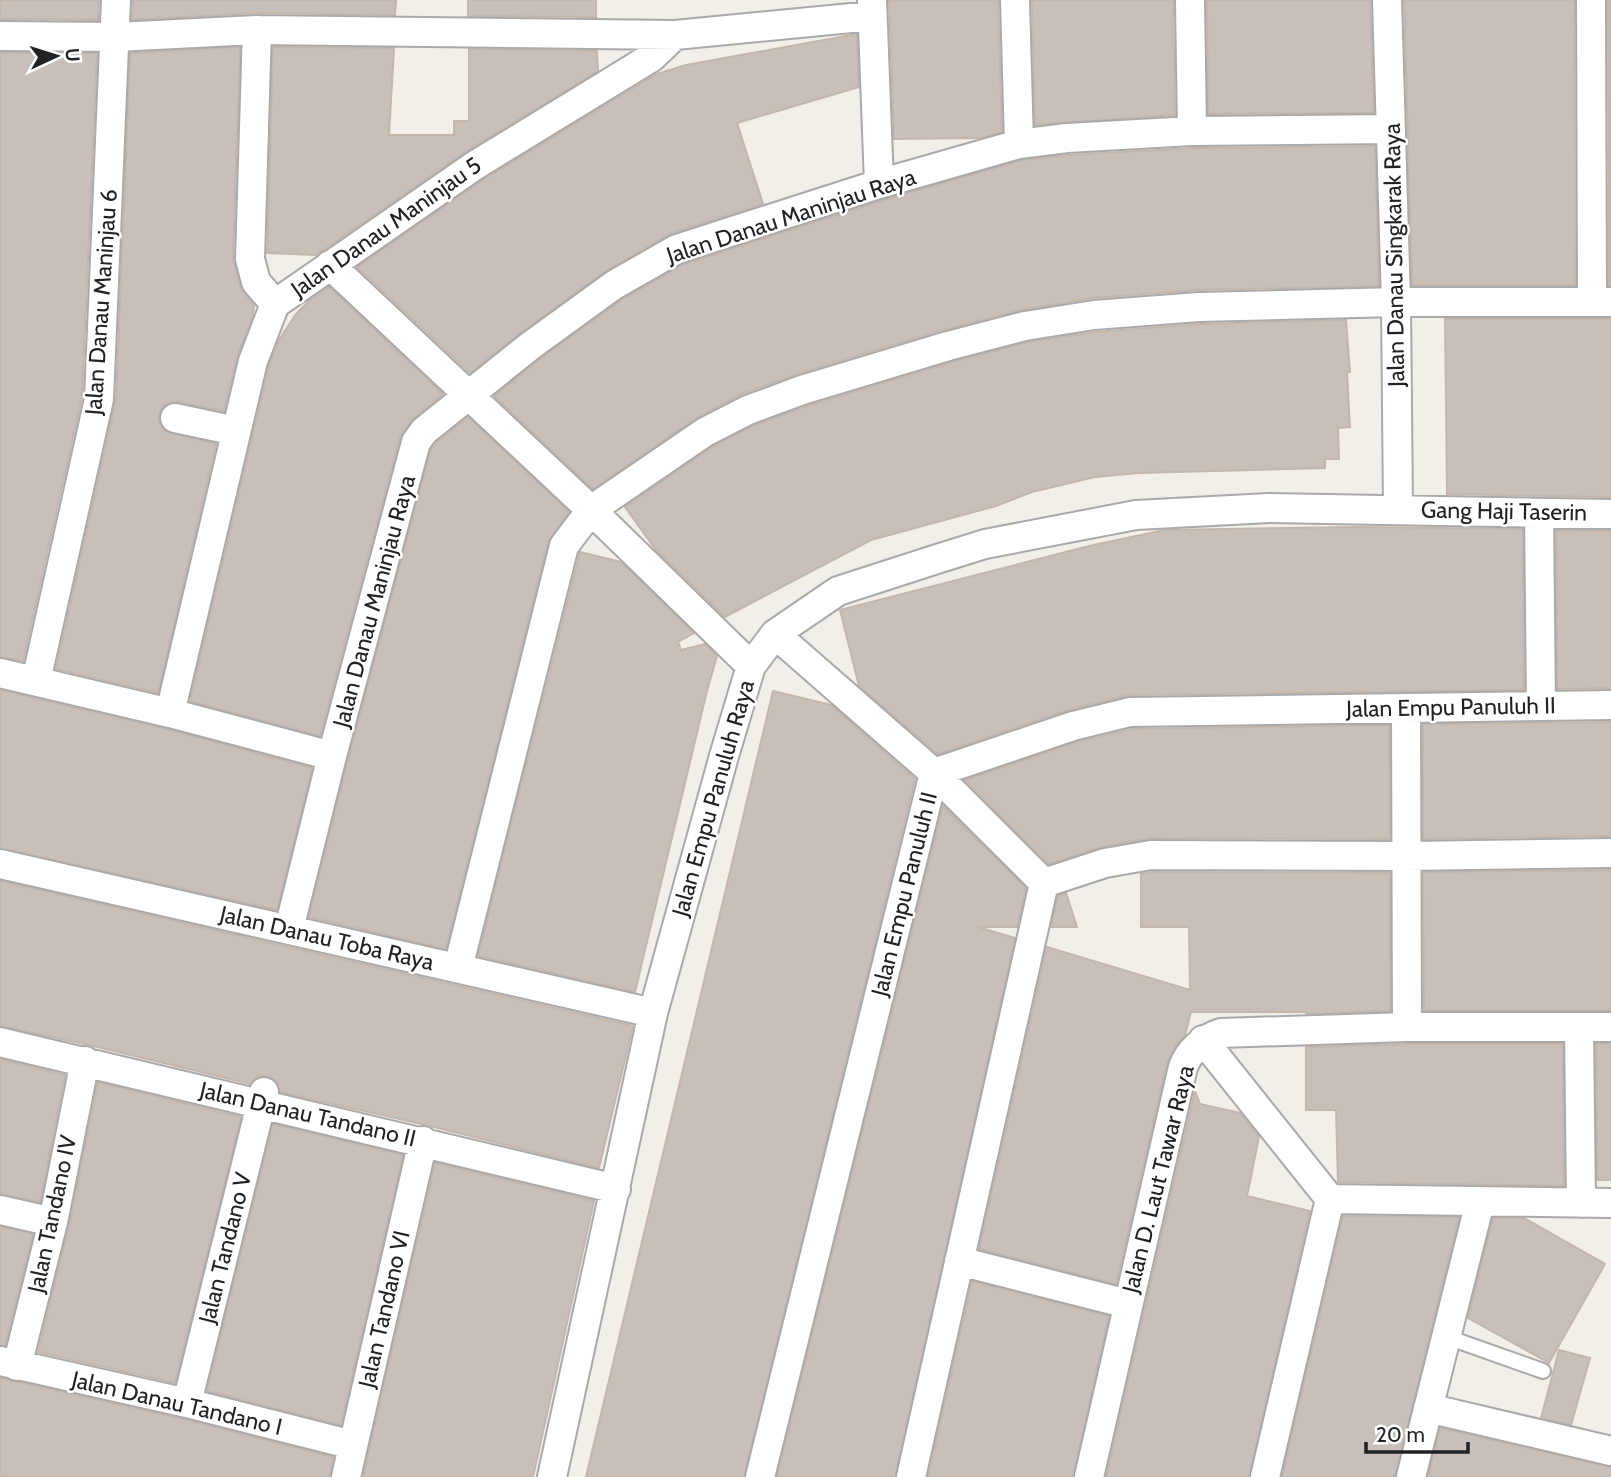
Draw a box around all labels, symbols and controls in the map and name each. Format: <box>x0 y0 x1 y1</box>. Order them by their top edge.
north arrow <box>21 21 91 91</box>
text: U <box>61 47 84 62</box>
street label: Jalan Danau Singkarak Raya <box>1378 123 1410 388</box>
street label: Jalan Danau Maninjau 5 <box>285 151 486 304</box>
street label: Jalan Danau Maninjau Raya <box>662 163 919 270</box>
street label: Jalan Danau Maninjau 6 <box>79 188 123 417</box>
street label: Jalan Danau Maninjau Raya <box>327 472 421 731</box>
street label: Gang Haji Taserin <box>1421 496 1587 526</box>
street label: Jalan Empu Panuluh Raya <box>666 677 760 920</box>
street label: Jalan Empu Panuluh II <box>1345 691 1556 723</box>
street label: Jalan Empu Panuluh II <box>865 789 943 1000</box>
street label: Jalan Danau Toba Raya <box>216 900 437 976</box>
street label: Jalan D. Laut Tawar Raya <box>1116 1062 1200 1297</box>
street label: Jalan Danau Tandano II <box>196 1075 419 1152</box>
street label: Jalan Tandano IV <box>21 1133 82 1296</box>
street label: Jalan Tandano V <box>192 1170 257 1327</box>
street label: Jalan Tandano VI <box>352 1228 416 1391</box>
street label: Jalan Danau Tandano I <box>68 1365 285 1441</box>
scale bar <box>1366 1410 1468 1454</box>
text: 20 m <box>1376 1422 1425 1447</box>

